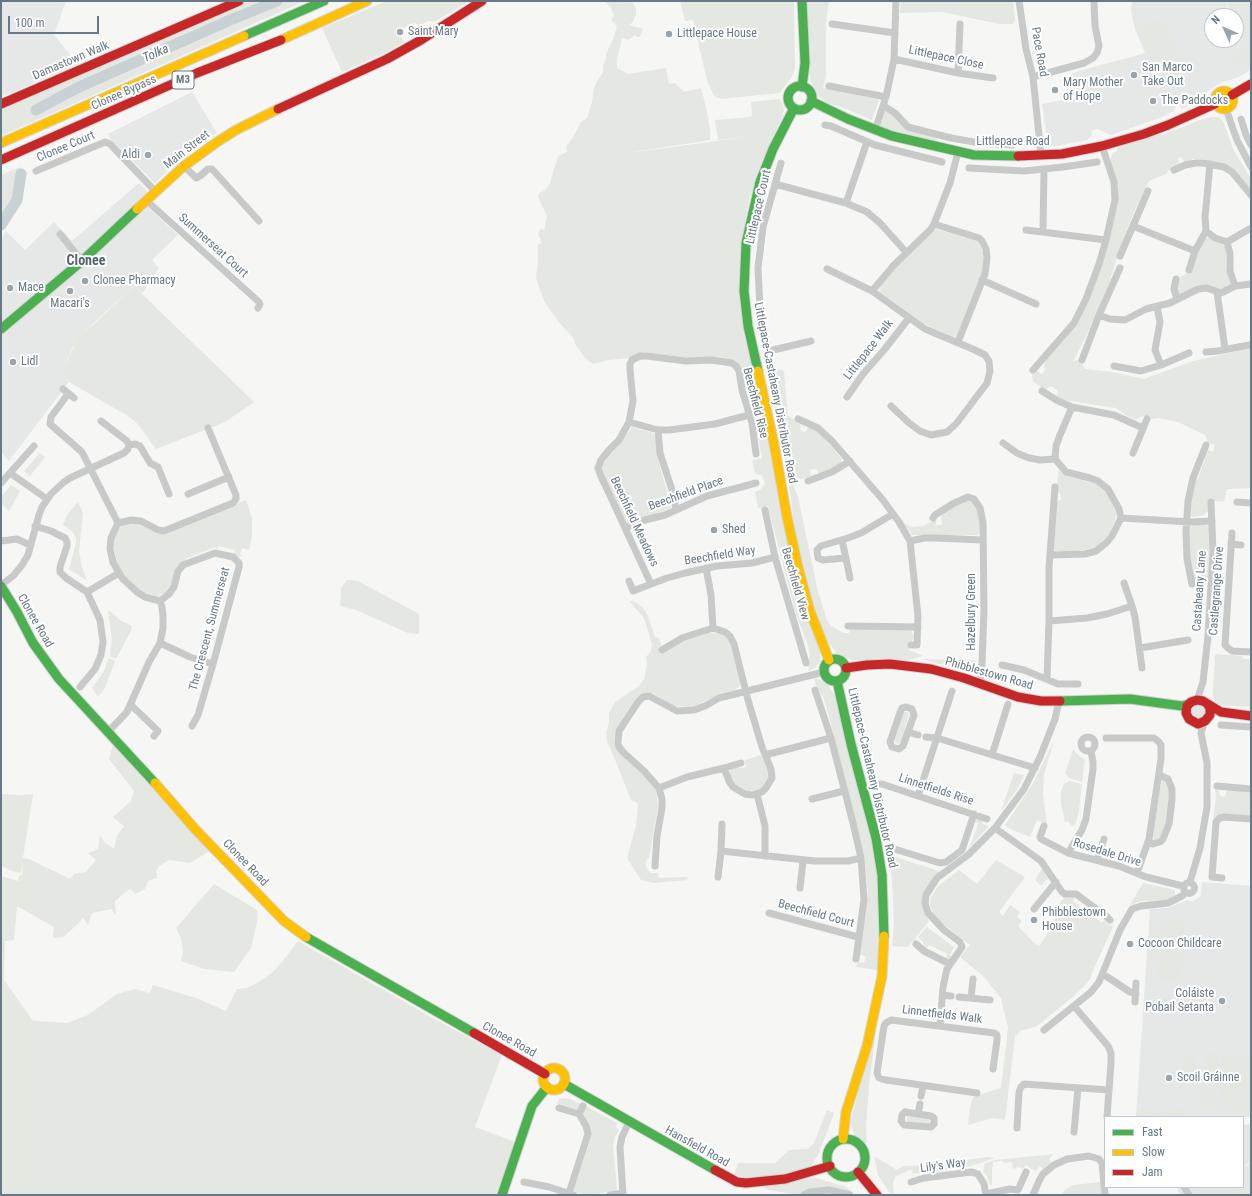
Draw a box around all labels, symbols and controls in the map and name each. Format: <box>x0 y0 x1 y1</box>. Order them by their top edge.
scale bar <box>10 8 101 34</box>
north arrow <box>1204 8 1244 48</box>
text: N <box>1209 13 1223 27</box>
text: 100 m <box>15 16 45 30</box>
place label: Saint Mary <box>408 25 458 39</box>
street label: Pace Road <box>1028 26 1050 78</box>
marker: Saint Mary <box>395 27 405 37</box>
place label: Littlepace House <box>677 27 757 41</box>
marker: Littlepace House <box>664 29 674 39</box>
street label: Damastown Walk <box>31 38 111 84</box>
water label: Tolka <box>141 42 171 66</box>
street label: Littlepace Close <box>907 43 985 73</box>
place label: San Marco Take Out <box>1142 61 1192 89</box>
marker: San Marco Take Out <box>1129 70 1139 80</box>
road number: M3 <box>172 71 194 89</box>
street label: Clonee Bypass <box>89 72 159 114</box>
place label: Mary Mother of Hope <box>1063 76 1123 104</box>
marker: Mary Mother of Hope <box>1050 85 1060 95</box>
place label: The Paddocks <box>1161 94 1228 108</box>
marker: The Paddocks <box>1148 96 1158 106</box>
street label: Clonee Court <box>35 128 97 166</box>
street label: Main Street <box>161 128 213 172</box>
street label: Littlepace Road <box>976 135 1050 149</box>
place label: Aldi <box>122 148 140 162</box>
marker: Aldi <box>143 150 153 160</box>
street label: Littlepace Court <box>743 169 775 245</box>
street label: Summerseat Court <box>175 211 251 281</box>
district label: Clonee <box>67 253 105 269</box>
place label: Clonee Pharmacy <box>93 274 176 288</box>
marker: Clonee Pharmacy <box>80 276 90 286</box>
place label: Mace <box>18 281 44 295</box>
marker: Mace <box>5 283 15 293</box>
marker: Macari's <box>65 286 75 296</box>
place label: Macari's <box>50 297 90 311</box>
street label: Littlepace-Castaheany Distributor Road <box>750 301 800 485</box>
street label: Littlepace Walk <box>841 317 897 383</box>
place label: Lidl <box>21 355 38 369</box>
marker: Lidl <box>8 357 18 367</box>
street label: Beechfield Rise <box>739 366 771 440</box>
street label: Beechfield Place <box>647 474 725 514</box>
street label: Beechfield Meadows <box>607 475 661 569</box>
place label: Shed <box>722 523 746 537</box>
marker: Shed <box>709 525 719 535</box>
street label: Beechfield Way <box>683 543 757 569</box>
street label: Beechfield View <box>778 546 812 622</box>
street label: Castlegrange Drive <box>1207 546 1227 636</box>
street label: Castaheany Lane <box>1190 550 1210 632</box>
street label: The Crescent, Summerseat <box>187 566 233 692</box>
street label: Hazelbury Green <box>965 573 979 651</box>
street label: Clonee Road <box>14 592 56 650</box>
street label: Phibblestown Road <box>943 655 1035 693</box>
street label: Littlepace-Castaheany Distributor Road <box>844 686 900 870</box>
street label: Linnetfields Rise <box>897 771 975 809</box>
street label: Rosedale Drive <box>1071 836 1143 870</box>
street label: Clonee Road <box>219 837 271 889</box>
street label: Beechfield Court <box>776 897 856 931</box>
place label: Phibblestown House <box>1042 906 1106 934</box>
marker: Phibblestown House <box>1029 915 1039 925</box>
place label: Cocoon Childcare <box>1138 937 1222 951</box>
marker: Cocoon Childcare <box>1125 939 1135 949</box>
place label: Coláiste Pobail Setanta <box>1145 987 1214 1015</box>
marker: Coláiste Pobail Setanta <box>1217 996 1227 1006</box>
street label: Linnetfields Walk <box>901 1003 983 1027</box>
street label: Clonee Road <box>479 1019 539 1061</box>
place label: Scoil Gráinne <box>1177 1071 1239 1085</box>
marker: Scoil Gráinne <box>1164 1073 1174 1083</box>
legend <box>1104 1116 1244 1188</box>
street label: Hansfield Road <box>662 1123 732 1171</box>
text: Fast <box>1142 1125 1162 1139</box>
text: Slow <box>1142 1145 1165 1159</box>
street label: Lily's Way <box>919 1156 967 1176</box>
text: Jam <box>1142 1165 1163 1179</box>

